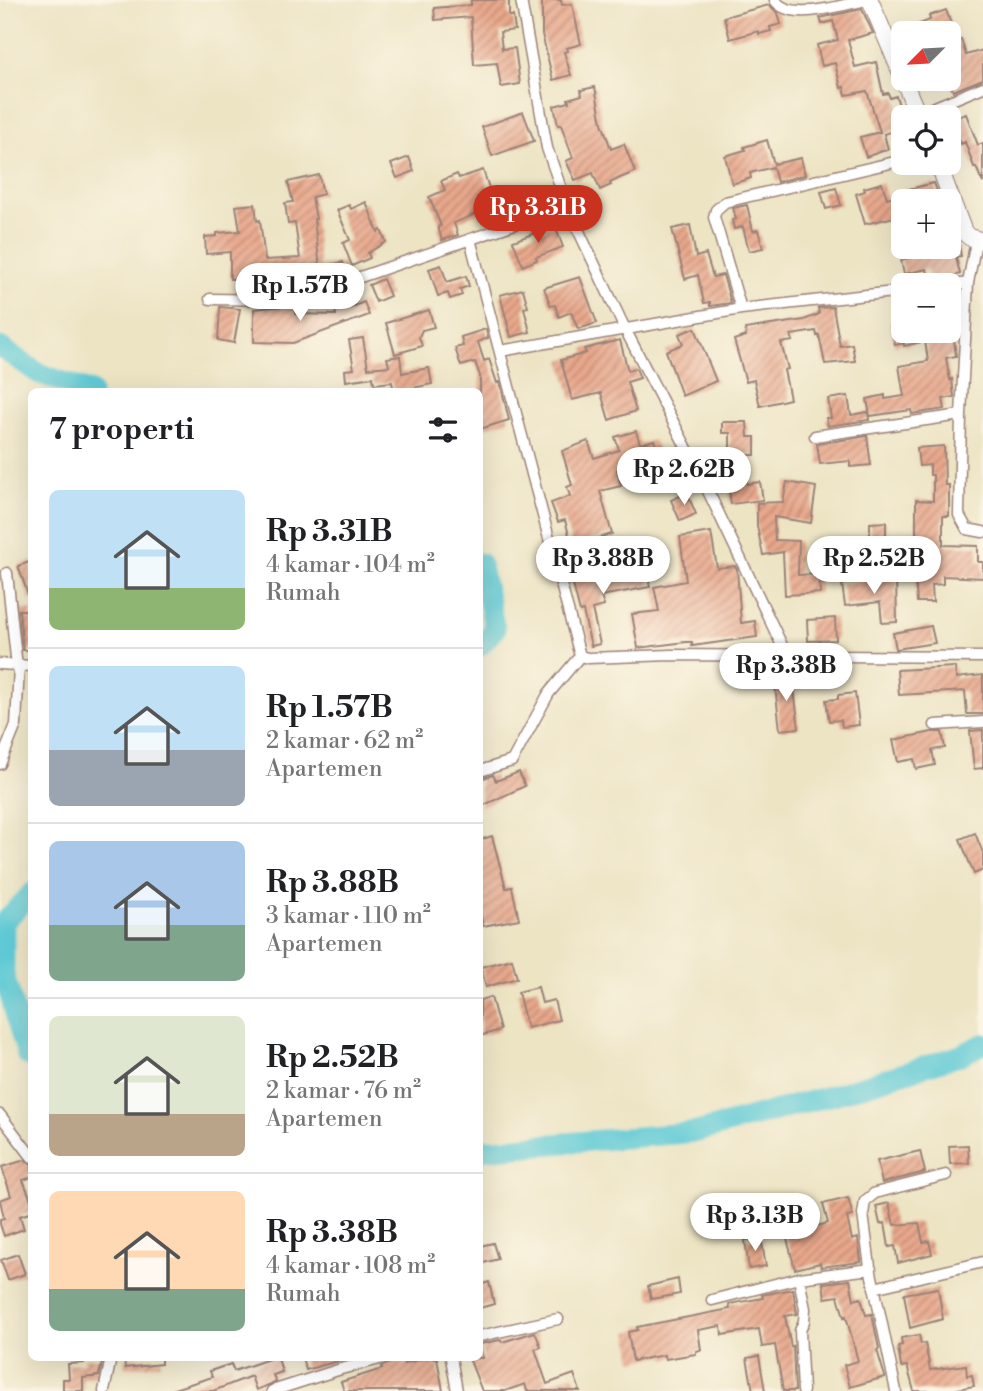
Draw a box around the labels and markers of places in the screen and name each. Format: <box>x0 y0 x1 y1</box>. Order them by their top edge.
pin: Rp 3.31B <box>466 186 610 245</box>
pin: Rp 1.57B <box>228 264 372 323</box>
pin: Rp 2.62B <box>612 448 756 507</box>
pin: Rp 3.88B <box>531 536 675 596</box>
pin: Rp 2.52B <box>802 536 946 596</box>
pin: Rp 3.38B <box>714 644 858 703</box>
pin: Rp 3.13B <box>683 1194 827 1253</box>

